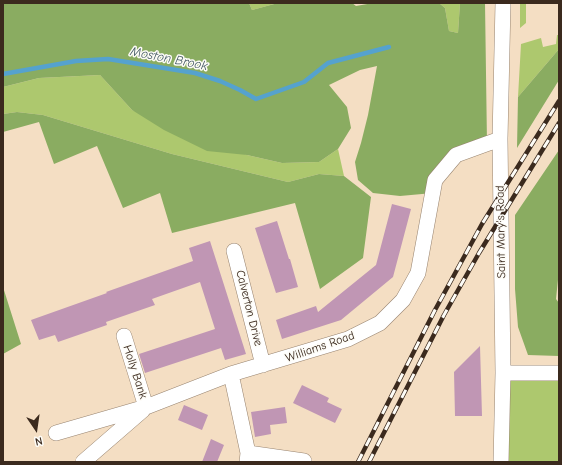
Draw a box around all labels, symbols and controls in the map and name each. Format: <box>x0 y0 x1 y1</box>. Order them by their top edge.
water label: Moston Brook <box>129 44 209 74</box>
street label: Saint Mary's Road <box>493 185 509 279</box>
street label: Calverton Drive <box>233 269 265 347</box>
street label: Williams Road <box>284 328 356 366</box>
street label: Holly Bank <box>120 343 150 401</box>
north arrow <box>16 409 56 449</box>
text: N <box>34 434 44 448</box>

